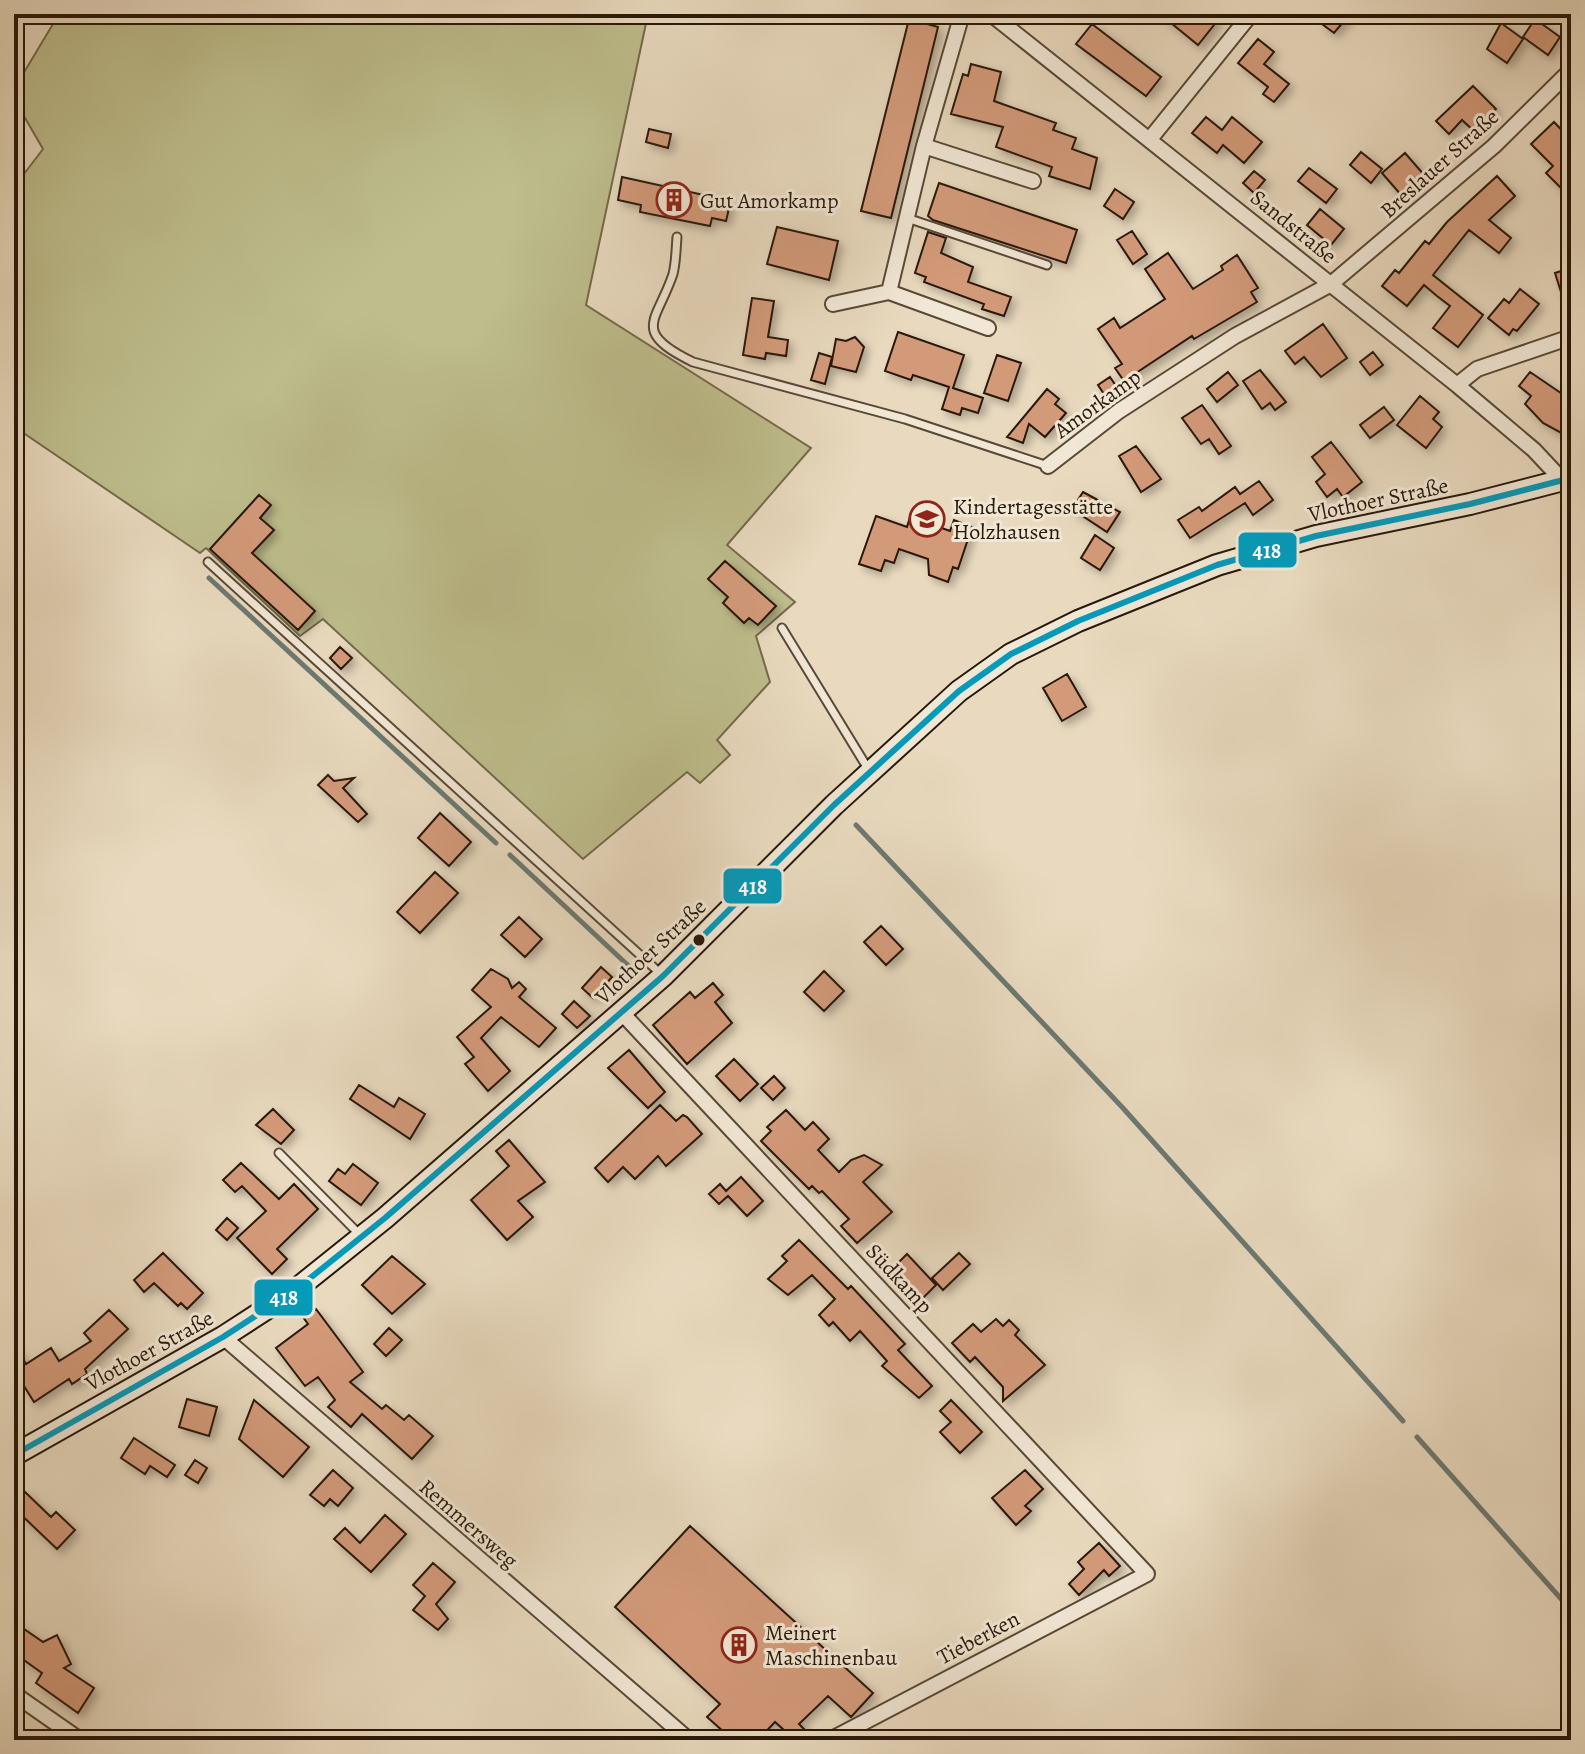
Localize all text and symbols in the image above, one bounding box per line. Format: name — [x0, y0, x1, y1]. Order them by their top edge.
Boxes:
street label: Breslauer Straße — [1374, 102, 1506, 225]
building icon: Gut Amorkamp — [655, 181, 693, 219]
street label: Sandstraße — [1244, 183, 1343, 271]
place label: Gut Amorkamp — [700, 186, 839, 216]
street label: Amorkamp — [1047, 362, 1147, 446]
street label: Vlothoer Straße — [1304, 471, 1451, 530]
place label: Kindertagesstätte Holzhausen — [953, 492, 1113, 547]
school or university icon: Kindertagesstätte Holzhausen — [908, 500, 946, 538]
line badge: 418 — [1237, 531, 1298, 569]
text: 418 — [1253, 536, 1281, 566]
line badge: 418 — [722, 867, 783, 905]
text: 418 — [739, 872, 767, 902]
street label: Vlothoer Straße — [588, 892, 713, 1012]
unlabelled marker — [691, 932, 707, 948]
street label: Südkamp — [859, 1237, 940, 1320]
line badge: 418 — [253, 1278, 314, 1317]
text: 418 — [270, 1283, 298, 1313]
street label: Vlothoer Straße — [79, 1303, 219, 1399]
street label: Remmersweg — [412, 1472, 524, 1575]
street label: Tieberken — [932, 1604, 1025, 1672]
place label: Meinert Maschinenbau — [765, 1618, 897, 1673]
building icon: Meinert Maschinenbau — [720, 1626, 758, 1664]

